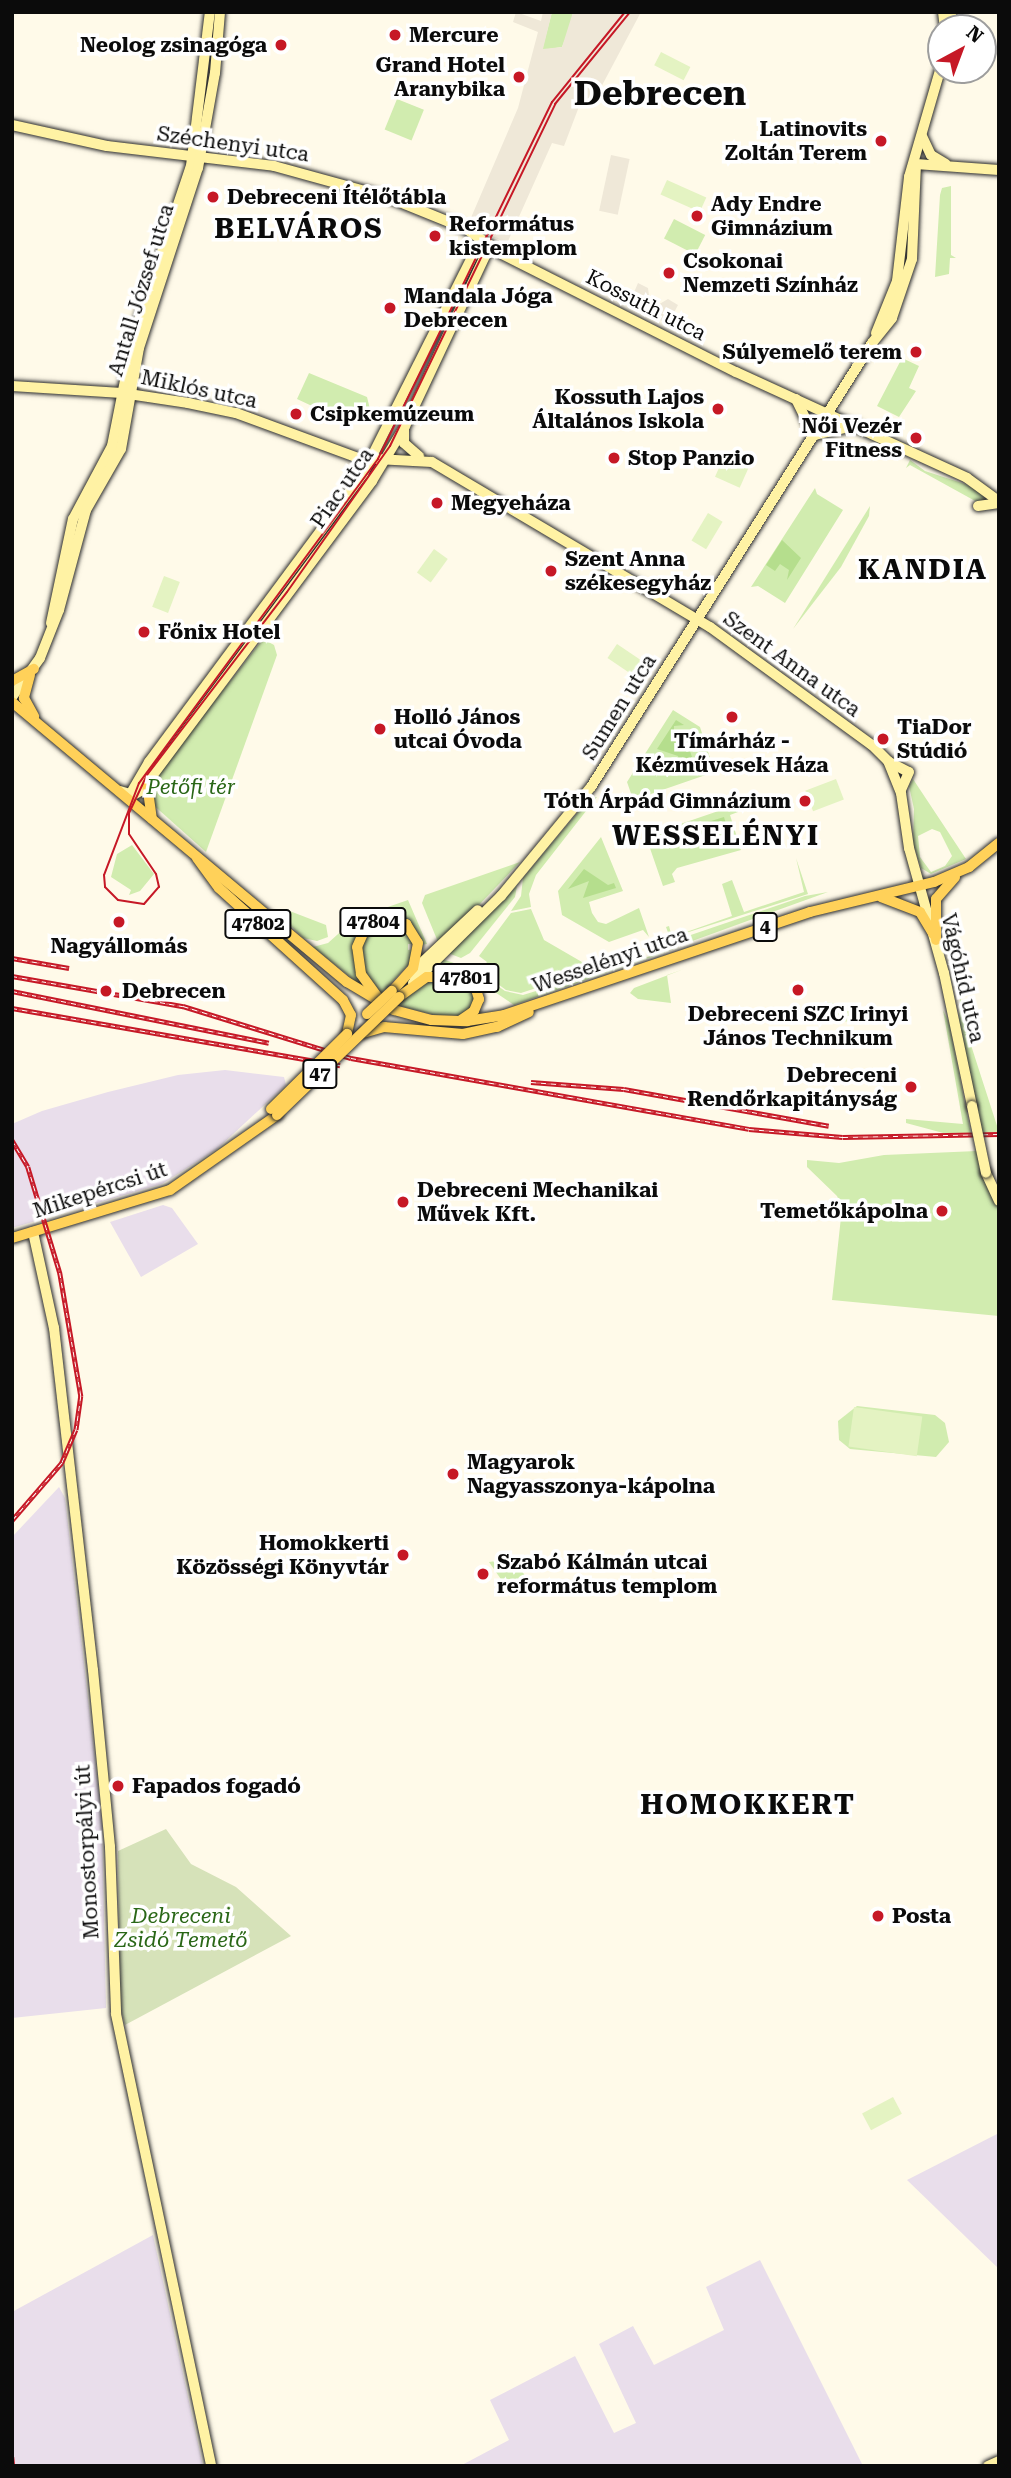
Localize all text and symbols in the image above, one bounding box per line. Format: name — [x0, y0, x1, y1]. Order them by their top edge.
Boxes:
north arrow — [927, 14, 997, 84]
text: N — [962, 21, 988, 48]
place label: Mercure — [409, 22, 499, 48]
marker: Mercure — [387, 27, 403, 43]
place label: Neolog zsinagóga — [80, 32, 267, 58]
marker: Neolog zsinagóga — [273, 37, 289, 53]
place label: Grand Hotel Aranybika — [375, 52, 505, 102]
marker: Grand Hotel Aranybika — [511, 69, 527, 85]
district label: Debrecen — [574, 73, 746, 115]
place label: Latinovits Zoltán Terem — [725, 116, 867, 166]
street label: Széchenyi utca — [155, 121, 311, 167]
marker: Latinovits Zoltán Terem — [873, 133, 889, 149]
place label: Debreceni Ítélőtábla — [227, 184, 446, 210]
marker: Debreceni Ítélőtábla — [205, 189, 221, 205]
place label: Ady Endre Gimnázium — [711, 191, 833, 241]
street label: Antall József utca — [103, 201, 179, 379]
marker: Ady Endre Gimnázium — [689, 208, 705, 224]
place label: Református kistemplom — [449, 211, 577, 261]
district label: BELVÁROS — [215, 212, 383, 246]
marker: Református kistemplom — [427, 228, 443, 244]
place label: Csokonai Nemzeti Színház — [683, 248, 858, 298]
street label: Kossuth utca — [582, 264, 710, 346]
marker: Csokonai Nemzeti Színház — [661, 265, 677, 281]
place label: Mandala Jóga Debrecen — [404, 283, 553, 333]
marker: Mandala Jóga Debrecen — [382, 300, 398, 316]
place label: Súlyemelő terem — [723, 339, 902, 365]
marker: Súlyemelő terem — [908, 344, 924, 360]
street label: Miklós utca — [139, 364, 259, 414]
place label: Kossuth Lajos Általános Iskola — [532, 384, 704, 434]
place label: Csipkemúzeum — [310, 401, 474, 427]
marker: Kossuth Lajos Általános Iskola — [710, 401, 726, 417]
marker: Csipkemúzeum — [288, 406, 304, 422]
place label: Női Vezér Fitness — [801, 413, 902, 463]
marker: Női Vezér Fitness — [908, 430, 924, 446]
street label: Piac utca — [305, 443, 379, 533]
place label: Stop Panzio — [628, 445, 754, 471]
marker: Stop Panzio — [606, 450, 622, 466]
place label: Megyeháza — [451, 490, 571, 516]
marker: Megyeháza — [429, 495, 445, 511]
place label: Szent Anna székesegyház — [565, 546, 711, 596]
district label: KANDIA — [859, 553, 987, 587]
marker: Szent Anna székesegyház — [543, 563, 559, 579]
street label: Szent Anna utca — [718, 606, 866, 722]
place label: Főnix Hotel — [158, 619, 280, 645]
marker: Főnix Hotel — [136, 624, 152, 640]
street label: Sumen utca — [577, 650, 661, 764]
place label: Holló János utcai Óvoda — [394, 704, 522, 754]
marker: Tímárház - Kézművesek Háza — [724, 709, 740, 725]
place label: TiaDor Stúdió — [897, 714, 972, 764]
marker: Holló János utcai Óvoda — [372, 721, 388, 737]
place label: Tímárház - Kézművesek Háza — [635, 728, 829, 778]
marker: TiaDor Stúdió — [875, 731, 891, 747]
park label: Petőfi tér — [146, 774, 236, 800]
place label: Tóth Árpád Gimnázium — [544, 788, 791, 814]
marker: Tóth Árpád Gimnázium — [797, 793, 813, 809]
district label: WESSELÉNYI — [613, 819, 819, 853]
road number: 47804 — [338, 906, 408, 938]
road number: 47802 — [223, 908, 293, 940]
road number: 4 — [751, 911, 779, 942]
street label: Vágóhíd utca — [936, 911, 990, 1045]
marker: Nagyállomás — [111, 914, 127, 930]
street label: Wesselényi utca — [529, 922, 691, 998]
place label: Nagyállomás — [50, 933, 188, 959]
road number: 47801 — [431, 962, 501, 994]
place label: Debrecen — [122, 978, 226, 1004]
marker: Debrecen — [96, 981, 116, 1001]
marker: Debreceni SZC Irinyi János Technikum — [790, 982, 806, 998]
place label: Debreceni SZC Irinyi János Technikum — [688, 1001, 908, 1051]
road number: 47 — [301, 1058, 339, 1090]
place label: Debreceni Rendőrkapitányság — [687, 1062, 897, 1112]
marker: Debreceni Rendőrkapitányság — [903, 1079, 919, 1095]
street label: Mikepércsi út — [30, 1156, 170, 1224]
place label: Debreceni Mechanikai Művek Kft. — [417, 1177, 658, 1227]
marker: Debreceni Mechanikai Művek Kft. — [395, 1194, 411, 1210]
place label: Temetőkápolna — [760, 1198, 928, 1224]
marker: Temetőkápolna — [934, 1203, 950, 1219]
place label: Magyarok Nagyasszonya-kápolna — [467, 1449, 715, 1499]
marker: Magyarok Nagyasszonya-kápolna — [445, 1466, 461, 1482]
place label: Homokkerti Közösségi Könyvtár — [176, 1530, 389, 1580]
marker: Homokkerti Közösségi Könyvtár — [395, 1547, 411, 1563]
place label: Szabó Kálmán utcai református templom — [497, 1549, 717, 1599]
marker: Szabó Kálmán utcai református templom — [475, 1566, 491, 1582]
street label: Monostorpályi út — [70, 1764, 104, 1940]
place label: Fapados fogadó — [132, 1773, 301, 1799]
marker: Fapados fogadó — [110, 1778, 126, 1794]
district label: HOMOKKERT — [641, 1788, 855, 1822]
park label: Debreceni Zsidó Temető — [114, 1903, 248, 1953]
place label: Posta — [892, 1903, 951, 1929]
marker: Posta — [870, 1908, 886, 1924]

